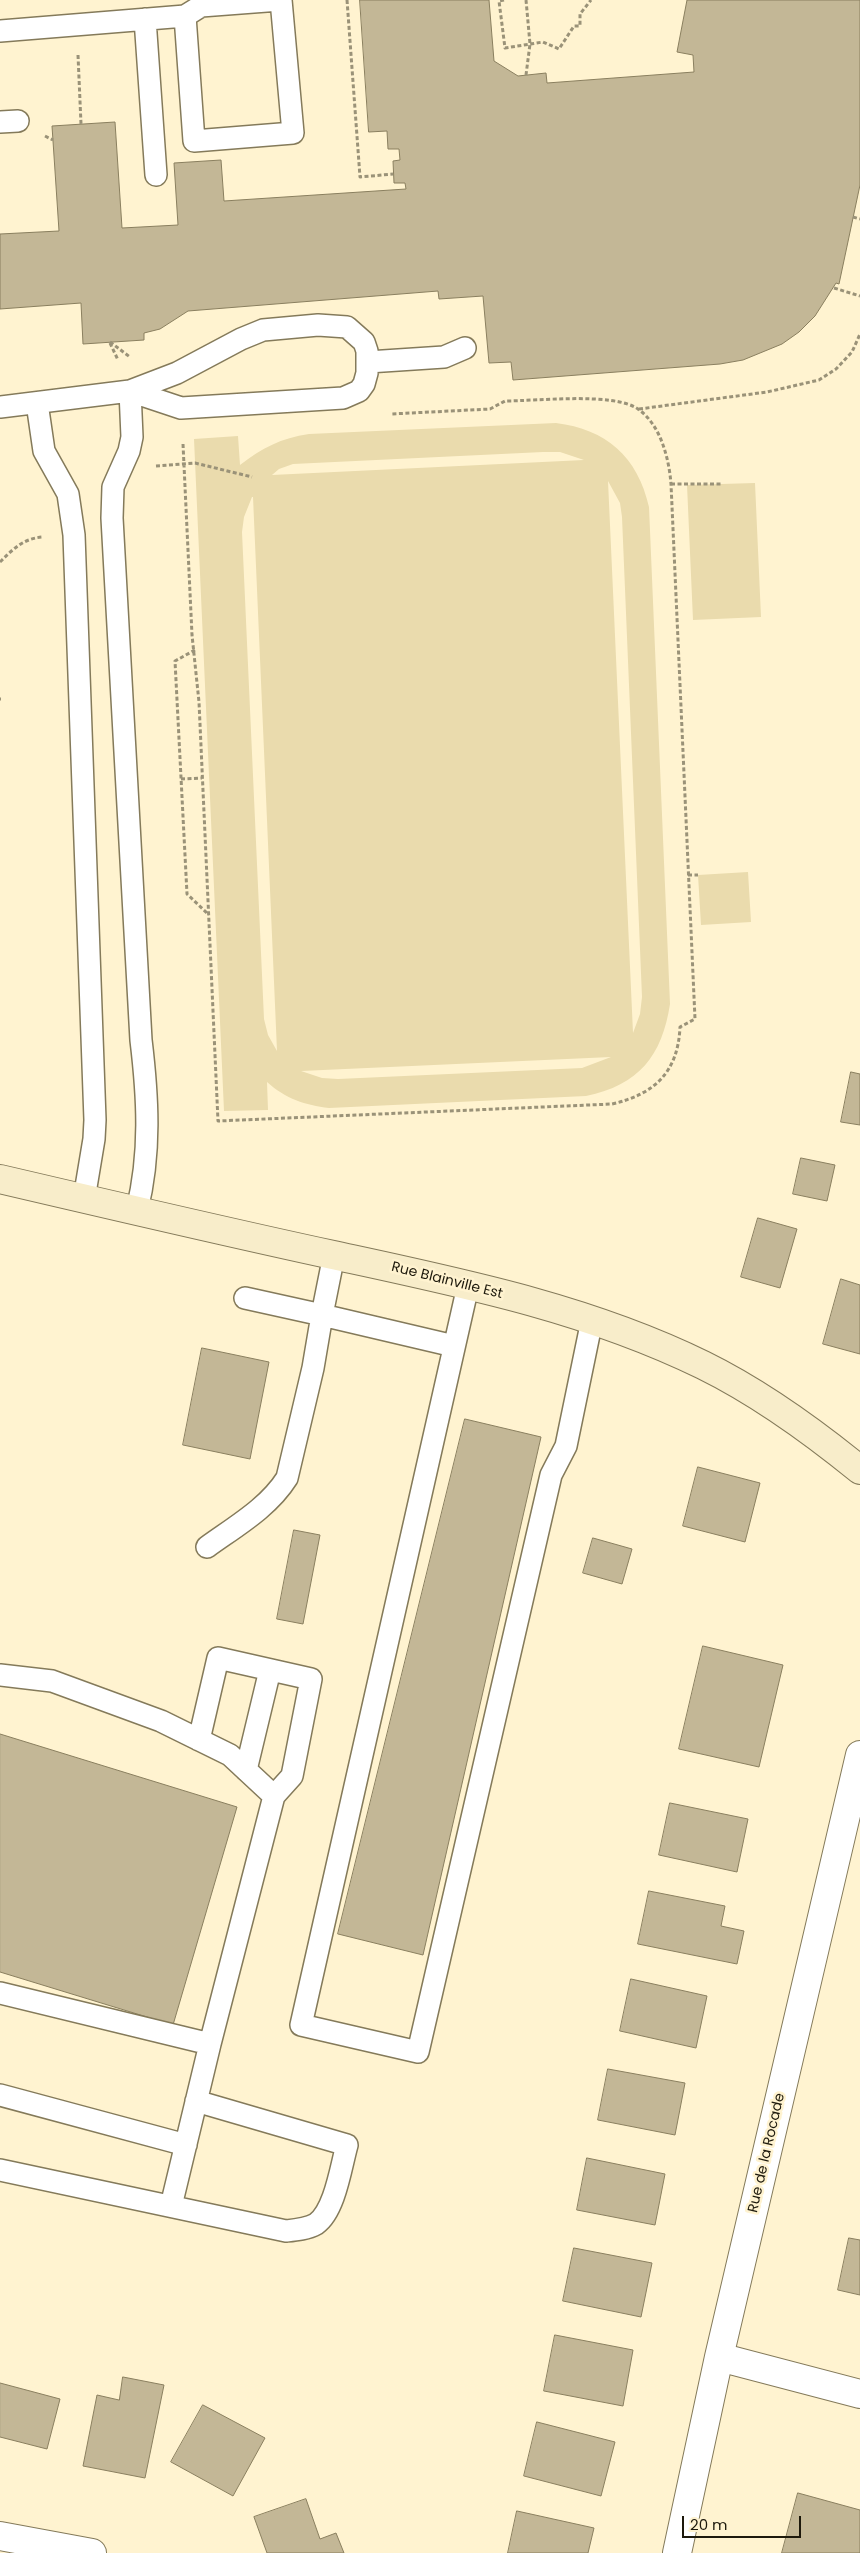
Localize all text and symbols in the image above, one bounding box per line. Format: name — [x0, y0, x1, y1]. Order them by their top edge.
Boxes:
street label: Rue Blainville Est — [390, 1259, 504, 1303]
street label: Rue de la Rocade — [745, 2092, 789, 2214]
scale bar — [685, 2506, 804, 2538]
text: 20 m — [690, 2514, 728, 2535]

